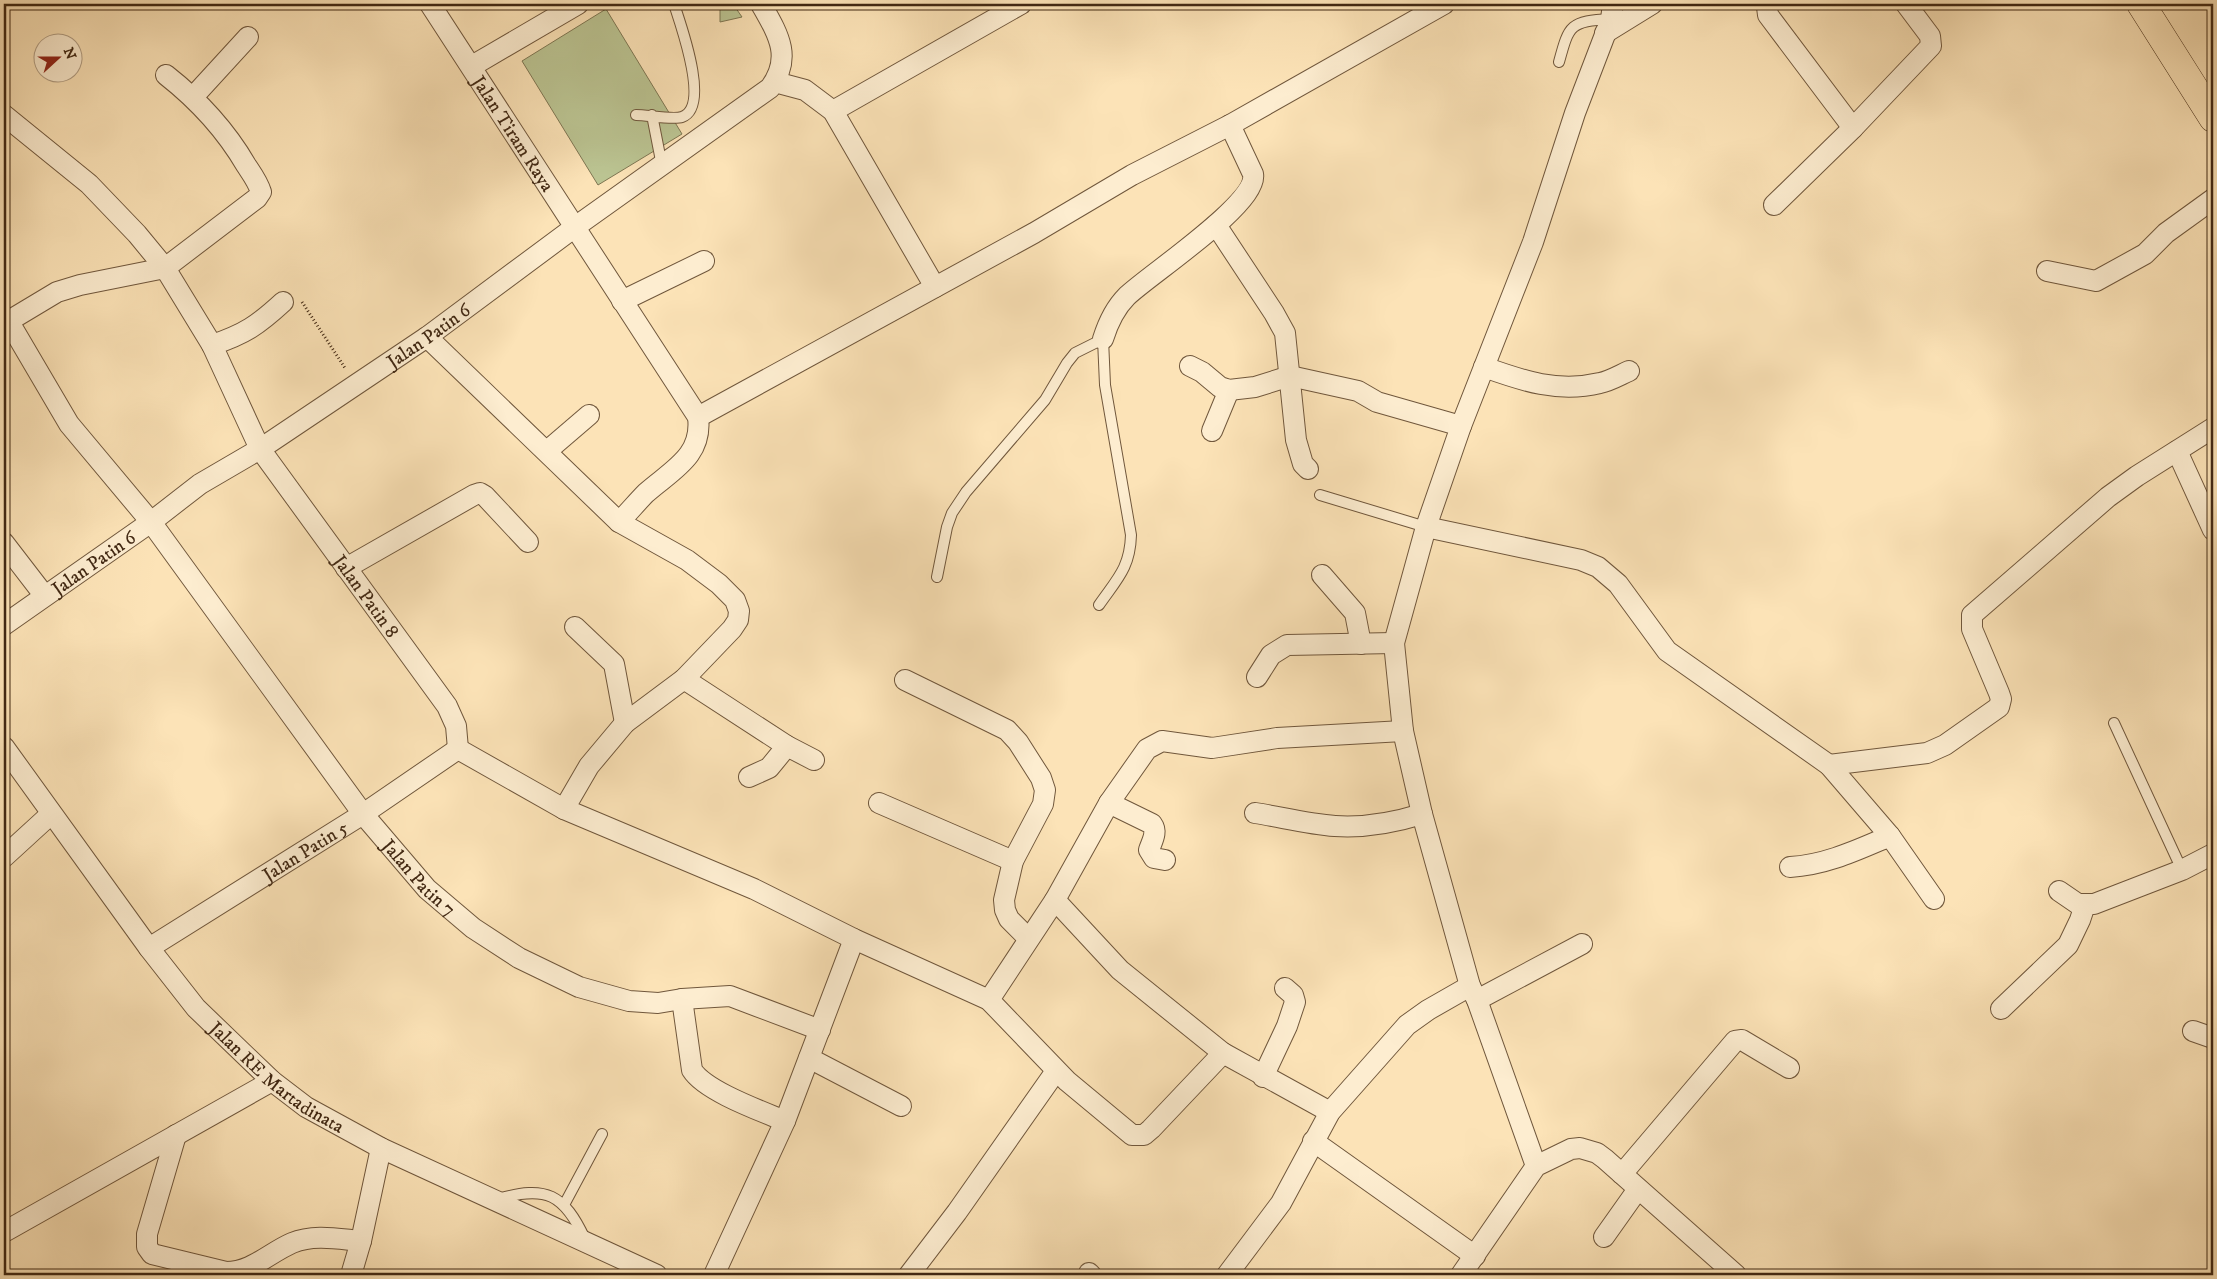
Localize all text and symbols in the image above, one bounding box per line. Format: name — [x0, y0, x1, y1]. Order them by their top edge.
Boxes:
north arrow — [32, 32, 82, 82]
text: N — [59, 45, 80, 63]
street label: Jalan Tiram Raya — [465, 70, 559, 196]
street label: Jalan Patin 6 — [381, 298, 476, 375]
street label: Jalan Patin 6 — [46, 526, 141, 602]
street label: Jalan Patin 8 — [327, 549, 403, 642]
street label: Jalan Patin 5 — [257, 816, 353, 888]
street label: Jalan Patin 7 — [375, 833, 460, 921]
street label: Jalan RE Martadinata — [203, 1016, 348, 1139]

